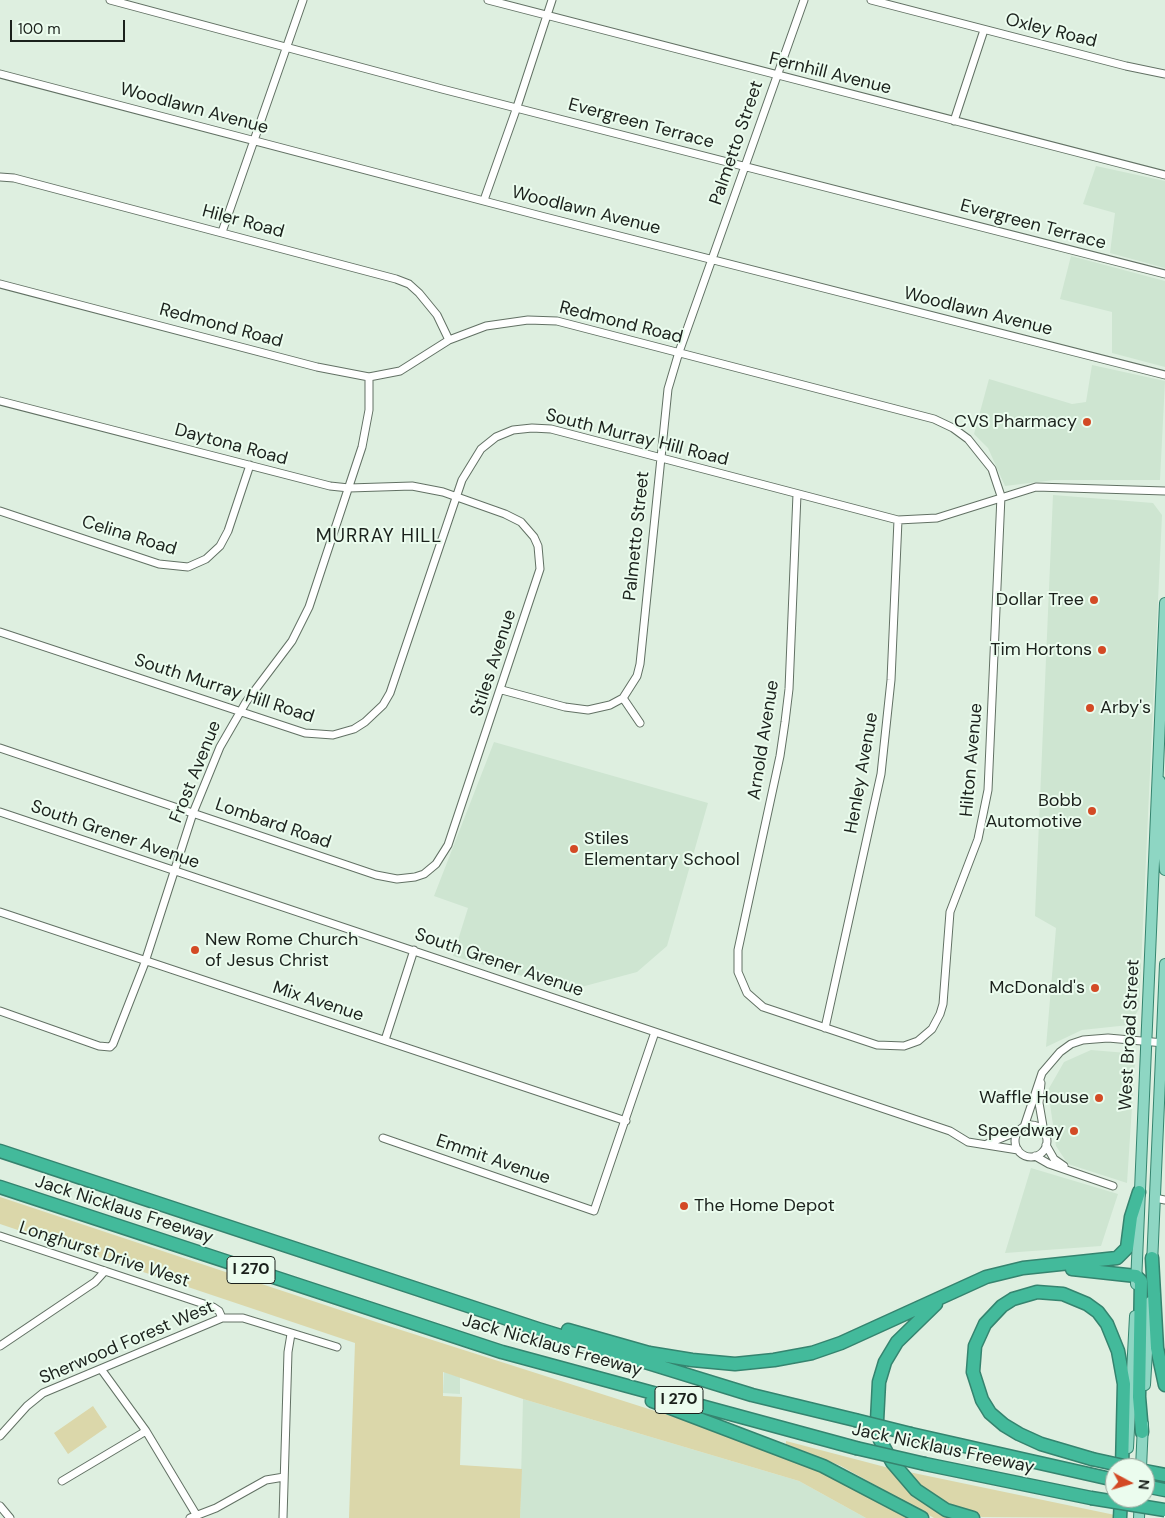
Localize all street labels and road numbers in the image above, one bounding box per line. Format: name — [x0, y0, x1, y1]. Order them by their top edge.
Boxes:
street label: Oxley Road — [1003, 9, 1099, 53]
street label: Fernhill Avenue — [767, 48, 893, 100]
street label: Palmetto Street — [706, 78, 768, 208]
street label: Woodlawn Avenue — [117, 79, 271, 139]
street label: Evergreen Terrace — [566, 94, 716, 154]
street label: Woodlawn Avenue — [509, 182, 663, 240]
street label: Evergreen Terrace — [958, 195, 1108, 255]
street label: Hiler Road — [200, 201, 286, 243]
street label: Woodlawn Avenue — [901, 283, 1055, 341]
street label: Redmond Road — [557, 297, 685, 349]
street label: Redmond Road — [157, 299, 285, 353]
street label: South Murray Hill Road — [543, 405, 731, 471]
street label: Daytona Road — [172, 420, 290, 470]
street label: Palmetto Street — [619, 470, 655, 602]
street label: Celina Road — [79, 511, 179, 561]
street label: Stiles Avenue — [467, 607, 521, 719]
street label: South Murray Hill Road — [131, 650, 317, 728]
street label: Arnold Avenue — [744, 679, 784, 801]
street label: Hilton Avenue — [956, 702, 988, 818]
street label: Henley Avenue — [841, 711, 883, 835]
street label: Frost Avenue — [166, 718, 226, 826]
street label: Lombard Road — [212, 794, 334, 854]
street label: South Grener Avenue — [28, 796, 202, 874]
street label: South Grener Avenue — [412, 924, 586, 1002]
street label: West Broad Street — [1115, 959, 1145, 1111]
street label: Mix Avenue — [270, 977, 366, 1027]
street label: Emmit Avenue — [433, 1130, 553, 1190]
street label: Jack Nicklaus Freeway — [32, 1171, 216, 1249]
street label: Longhurst Drive West — [16, 1217, 192, 1293]
road number: I 270 — [227, 1256, 275, 1284]
street label: Sherwood Forest West — [36, 1296, 218, 1390]
street label: Jack Nicklaus Freeway — [460, 1310, 644, 1382]
road number: I 270 — [655, 1386, 703, 1414]
street label: Jack Nicklaus Freeway — [850, 1419, 1036, 1479]

